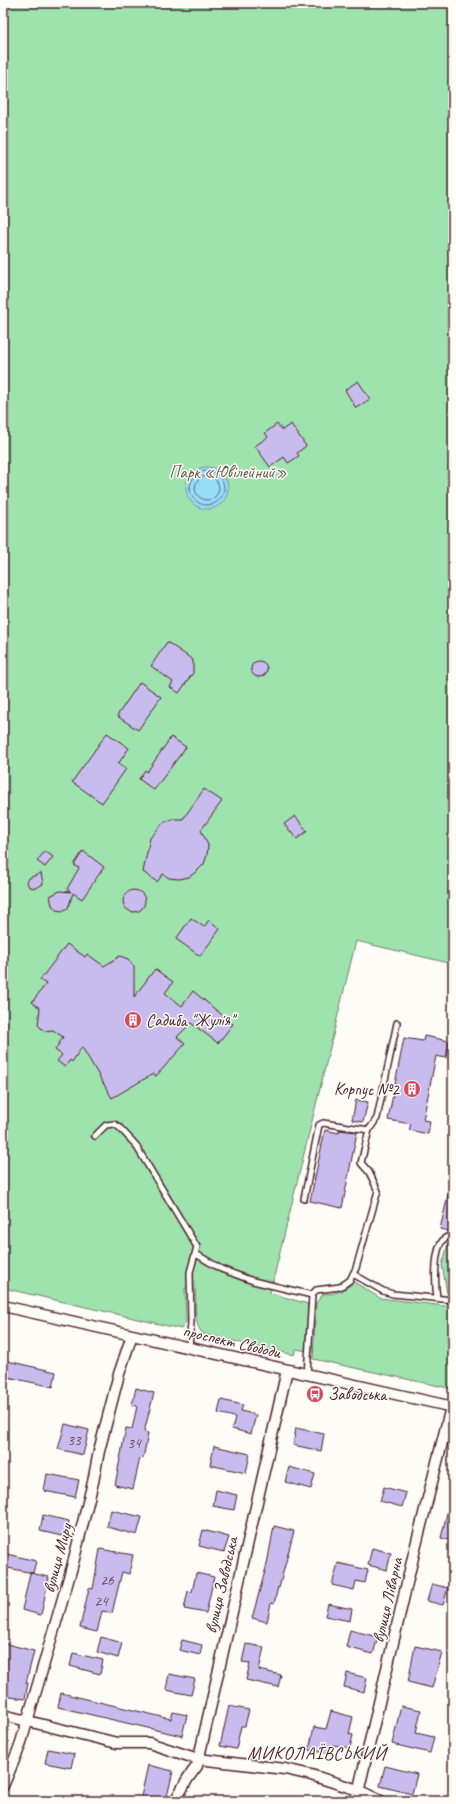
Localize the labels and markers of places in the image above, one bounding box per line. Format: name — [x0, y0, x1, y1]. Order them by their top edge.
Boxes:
building icon: Садиба "Жулія" — [123, 1010, 143, 1030]
place label: Садиба "Жулія" — [146, 1010, 238, 1031]
place label: Корпус №2 — [334, 1079, 400, 1100]
building icon: Корпус №2 — [402, 1079, 422, 1099]
bus stop icon: Заводська — [305, 1384, 325, 1404]
place label: Заводська — [328, 1384, 388, 1405]

